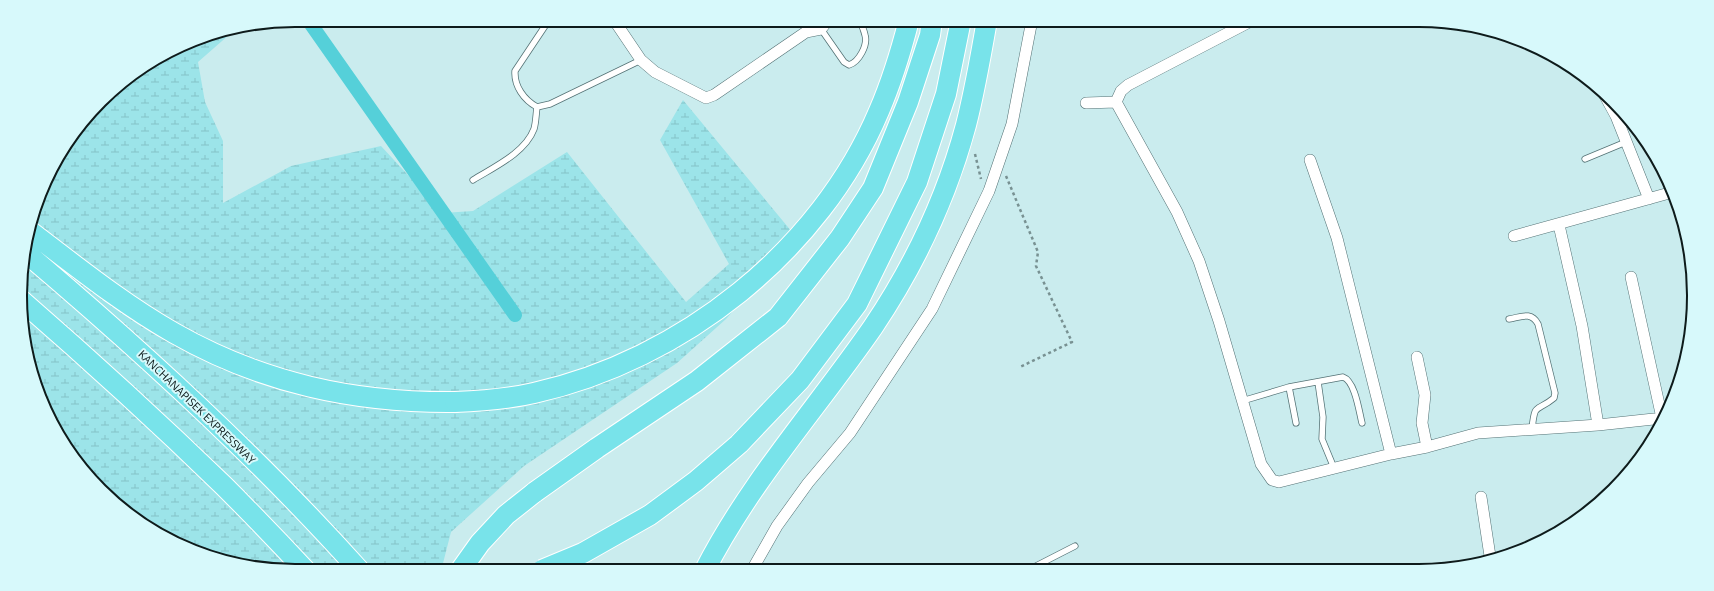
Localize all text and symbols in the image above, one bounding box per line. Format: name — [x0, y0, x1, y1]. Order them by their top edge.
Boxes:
street label: KANCHANAPISEK EXPRESSWAY — [135, 346, 260, 467]

